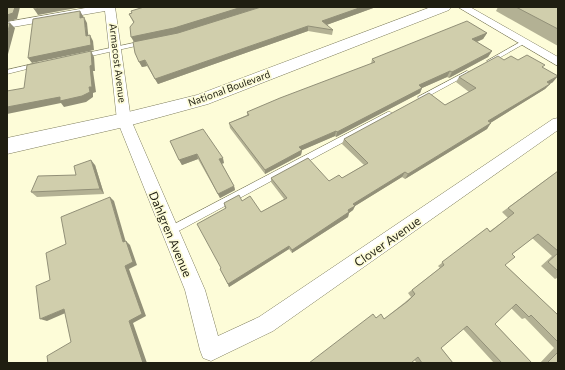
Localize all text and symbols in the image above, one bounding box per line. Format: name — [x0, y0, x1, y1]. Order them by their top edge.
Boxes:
street label: Armacost Avenue — [107, 23, 129, 103]
street label: National Boulevard — [186, 68, 272, 108]
street label: Dahlgren Avenue — [147, 189, 195, 279]
street label: Clover Avenue — [351, 213, 423, 269]

